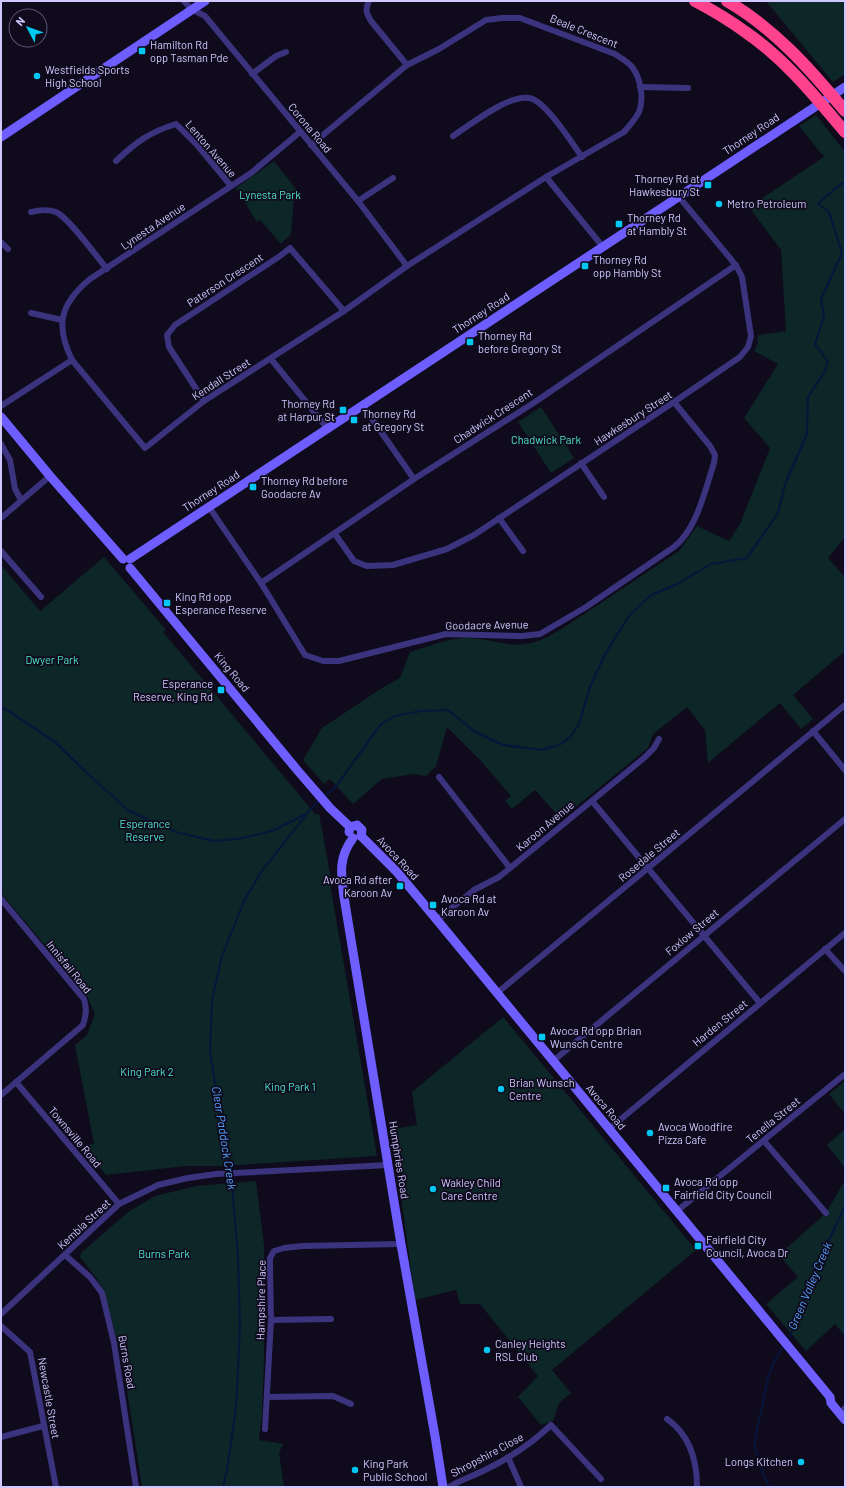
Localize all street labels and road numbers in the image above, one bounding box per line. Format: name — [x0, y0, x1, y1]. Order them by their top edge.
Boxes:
street label: Beale Crescent — [548, 11, 620, 50]
street label: Corona Road — [286, 100, 335, 155]
street label: Thorney Road — [720, 110, 781, 157]
street label: Lenton Avenue — [183, 118, 240, 180]
street label: Lynesta Avenue — [118, 199, 187, 252]
street label: Paterson Crescent — [184, 250, 265, 309]
street label: Thorney Road — [450, 289, 512, 336]
street label: Kendall Street — [189, 355, 252, 402]
street label: Chadwick Crescent — [451, 385, 535, 446]
street label: Hawkesbury Street — [591, 387, 674, 448]
street label: Thorney Road — [180, 467, 242, 514]
street label: Goodacre Avenue — [445, 617, 529, 632]
street label: King Road — [212, 649, 253, 694]
street label: Karoon Avenue — [513, 798, 576, 854]
street label: Rosedale Street — [615, 825, 682, 884]
street label: Avoca Road — [375, 833, 422, 882]
street label: Foxlow Street — [662, 906, 721, 958]
street label: Innisfail Road — [44, 938, 95, 996]
street label: Harden Street — [690, 997, 750, 1049]
street label: Avoca Road — [584, 1081, 629, 1132]
street label: Tenella Street — [743, 1094, 802, 1145]
street label: Townsville Road — [46, 1104, 105, 1170]
street label: Humphries Road — [387, 1120, 412, 1200]
street label: Kembla Street — [54, 1196, 113, 1252]
street label: Hampshire Place — [253, 1260, 268, 1340]
street label: Burns Road — [116, 1334, 139, 1390]
street label: Newcastle Street — [36, 1356, 63, 1439]
street label: Shropshire Close — [448, 1430, 526, 1479]

